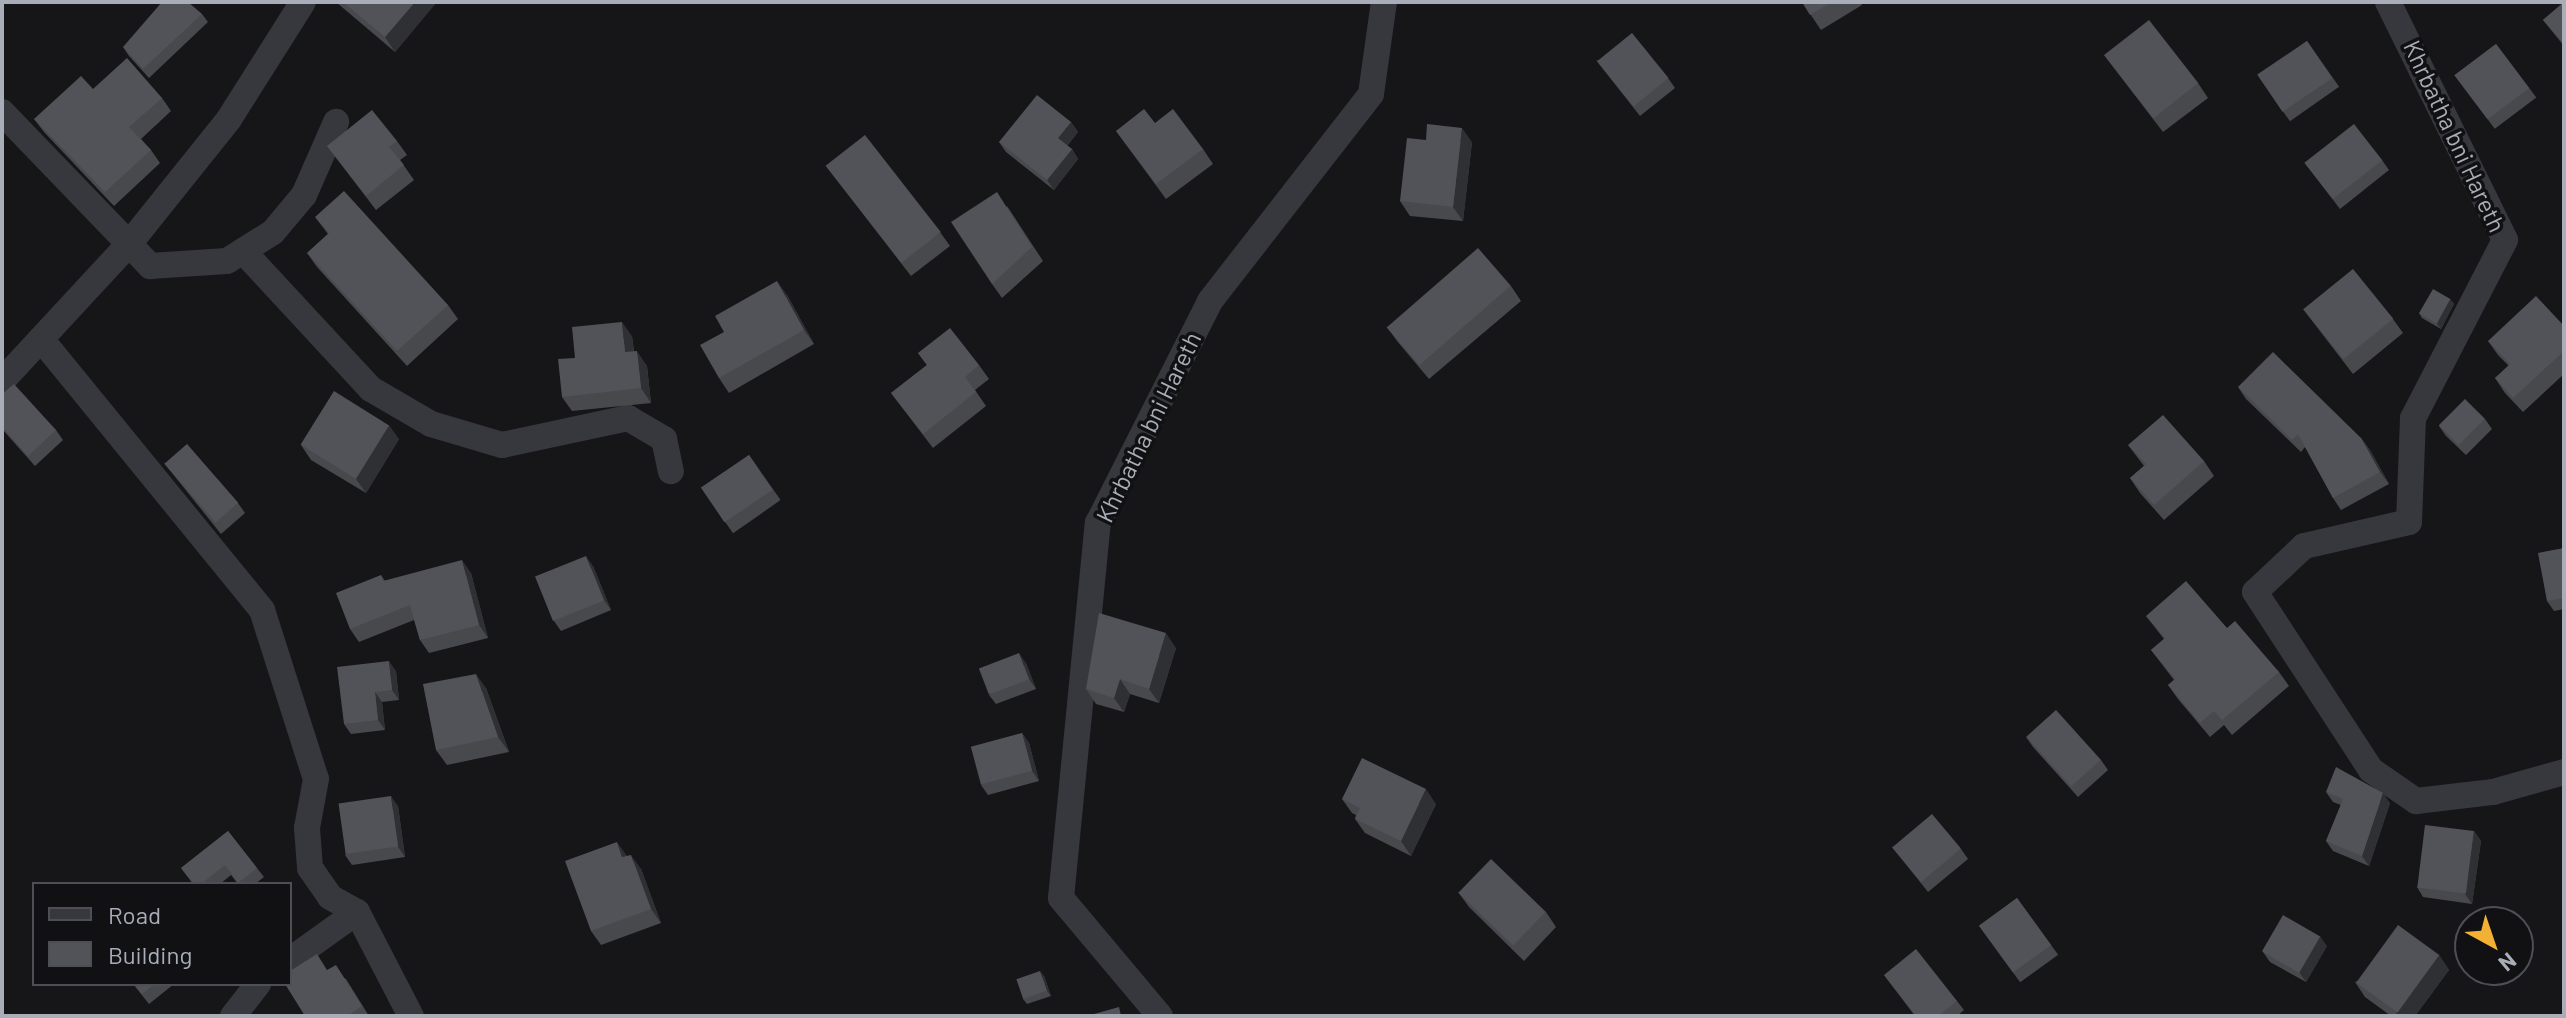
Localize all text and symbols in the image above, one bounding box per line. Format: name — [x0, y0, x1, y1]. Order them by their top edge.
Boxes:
street label: Khrbatha bni Hareth — [2398, 36, 2512, 236]
street label: Khrbatha bni Hareth — [1089, 327, 1207, 527]
legend — [32, 882, 292, 986]
text: Road — [108, 900, 161, 929]
north arrow — [2454, 906, 2534, 986]
text: Building — [108, 940, 192, 969]
text: N — [2494, 948, 2522, 978]

